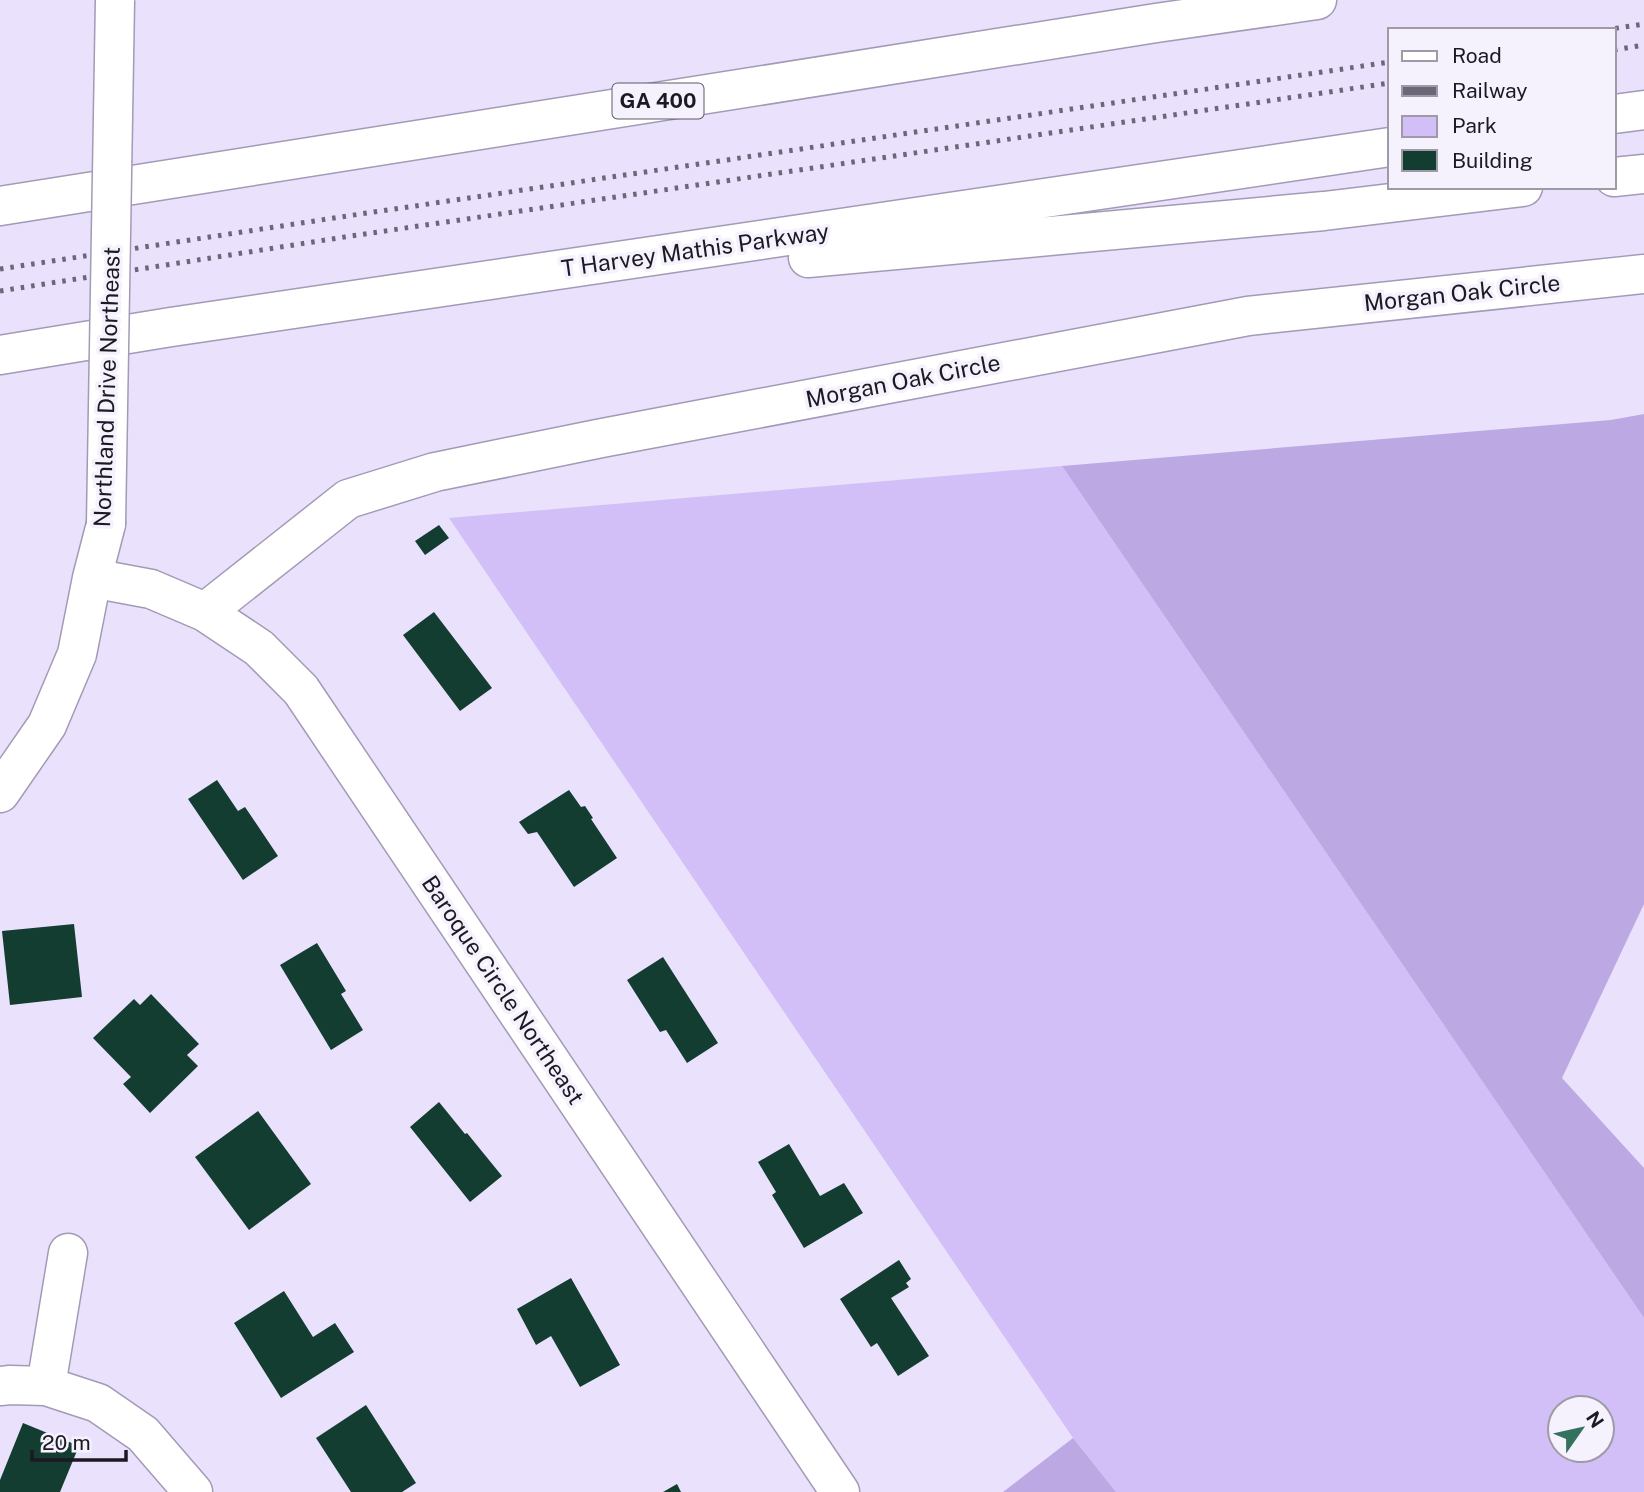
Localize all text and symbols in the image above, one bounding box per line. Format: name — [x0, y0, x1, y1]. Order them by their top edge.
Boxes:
legend — [1388, 28, 1616, 189]
text: Road — [1452, 43, 1502, 68]
text: Railway — [1452, 78, 1528, 103]
road number: GA 400 — [612, 84, 704, 119]
text: Park — [1452, 113, 1497, 138]
text: Building — [1452, 148, 1533, 173]
street label: T Harvey Mathis Parkway — [559, 217, 831, 282]
street label: Northland Drive Northeast — [88, 246, 125, 528]
street label: Morgan Oak Circle — [1362, 269, 1562, 316]
street label: Morgan Oak Circle — [803, 348, 1002, 413]
street label: Baroque Circle Northeast — [417, 870, 590, 1109]
north arrow — [1546, 1394, 1616, 1464]
text: N — [1582, 1407, 1608, 1432]
scale bar — [32, 1418, 126, 1462]
text: 20 m — [42, 1430, 91, 1455]

